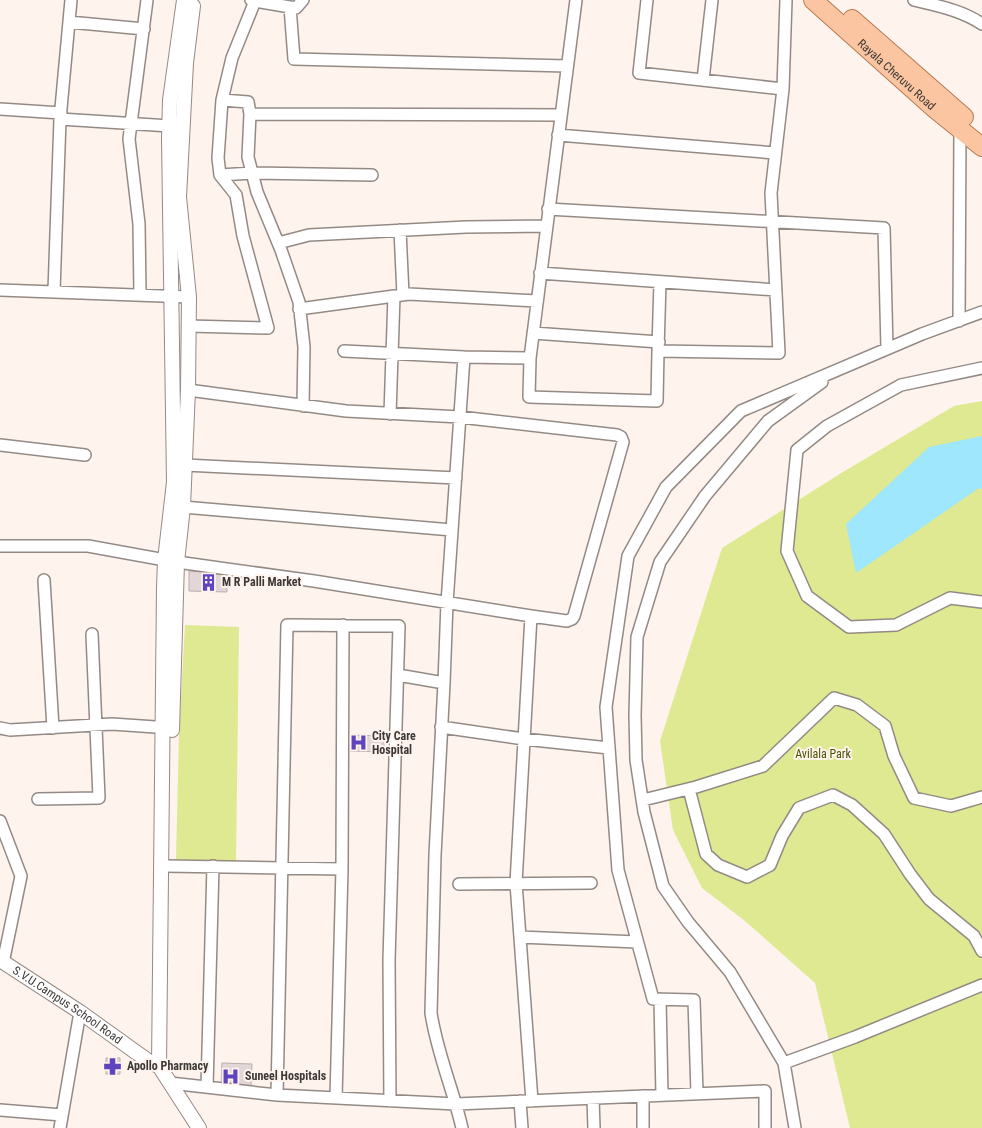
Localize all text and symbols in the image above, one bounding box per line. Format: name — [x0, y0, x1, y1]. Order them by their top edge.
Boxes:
street label: Rayala Cheruvu Road — [855, 36, 938, 113]
building icon: M R Palli Market — [198, 572, 218, 592]
place label: M R Palli Market — [222, 575, 302, 589]
place label: City Care Hospital — [372, 729, 416, 757]
hospital icon: City Care Hospital — [348, 733, 368, 753]
park label: Avilala Park — [795, 747, 851, 761]
street label: S.V.U.Campus School Road — [10, 963, 125, 1047]
pharmacy icon: Apollo Pharmacy — [103, 1056, 123, 1076]
place label: Apollo Pharmacy — [127, 1059, 209, 1073]
hospital icon: Suneel Hospitals — [221, 1066, 241, 1086]
place label: Suneel Hospitals — [245, 1069, 327, 1083]

